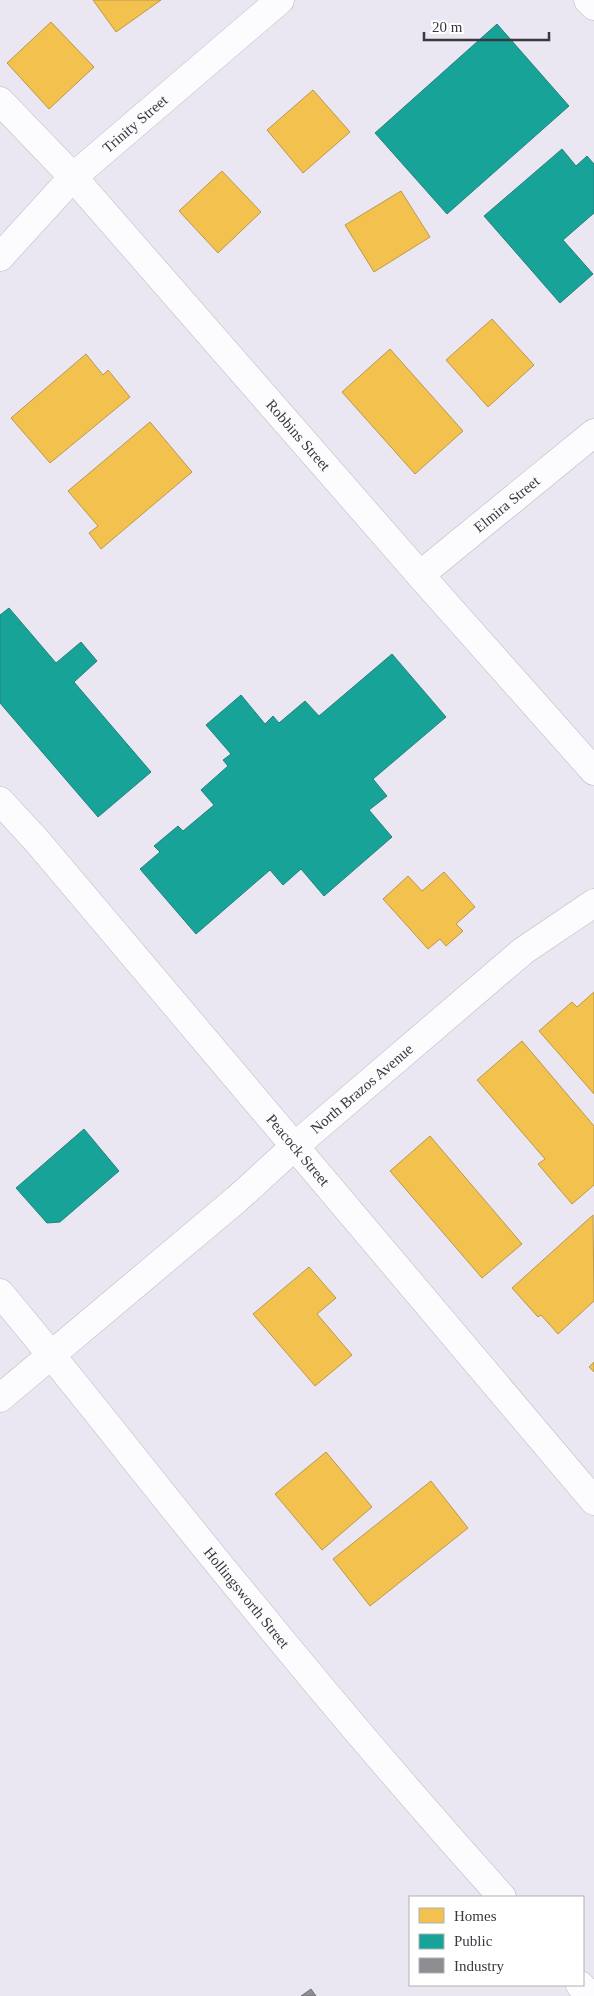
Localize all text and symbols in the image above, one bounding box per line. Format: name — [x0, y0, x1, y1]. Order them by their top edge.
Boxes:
scale bar — [424, 10, 549, 42]
text: 20 m — [432, 19, 463, 35]
street label: Trinity Street — [100, 91, 171, 156]
street label: Robbins Street — [263, 397, 334, 475]
street label: Elmira Street — [471, 472, 543, 536]
street label: North Brazos Avenue — [308, 1041, 416, 1137]
street label: Peacock Street — [263, 1111, 333, 1190]
street label: Hollingsworth Street — [201, 1544, 293, 1652]
legend — [409, 1896, 584, 1986]
text: Homes — [454, 1908, 497, 1924]
text: Public — [454, 1933, 493, 1949]
text: Industry — [454, 1958, 504, 1974]

